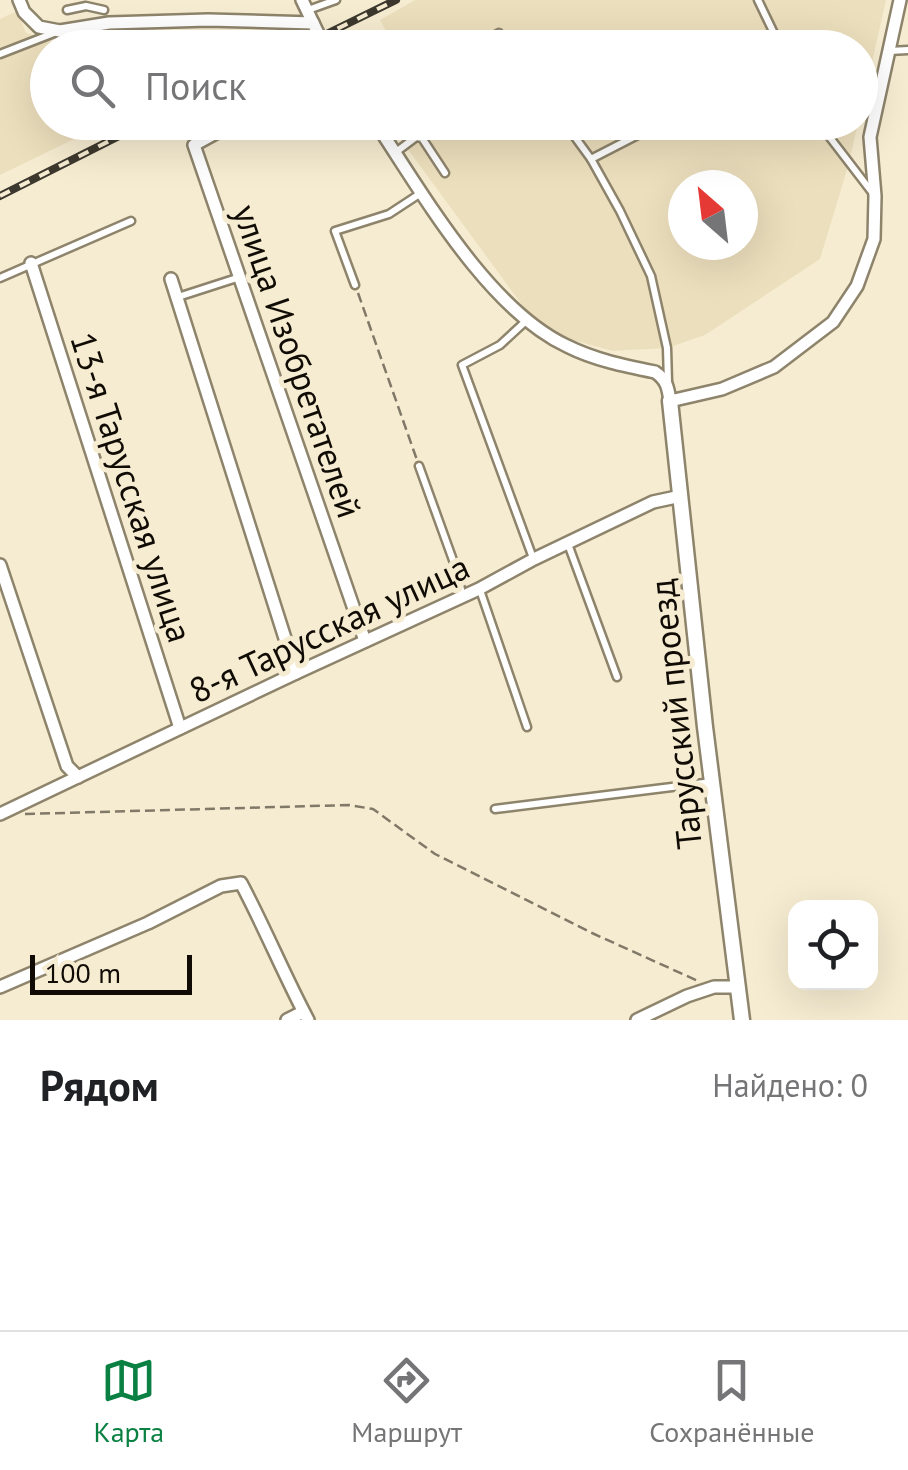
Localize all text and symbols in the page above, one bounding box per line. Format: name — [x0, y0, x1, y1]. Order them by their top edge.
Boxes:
search box — [30, 30, 878, 140]
icon: search — [65, 58, 120, 113]
text: Поиск — [145, 61, 246, 110]
north arrow — [668, 170, 758, 260]
street label: улица Изобретателей — [223, 198, 373, 524]
street label: 13-я Тарусская улица — [60, 326, 204, 648]
street label: 8-я Тарусская улица — [182, 543, 476, 713]
street label: Тарусский проезд — [638, 577, 712, 851]
map controls — [788, 900, 878, 990]
button: locate — [788, 900, 878, 990]
scale bar — [30, 950, 192, 994]
text: 100 m — [45, 954, 121, 991]
text: Рядом — [40, 1058, 159, 1113]
text: Найдено: 0 — [712, 1064, 868, 1106]
tab: Карта — [94, 1353, 164, 1450]
tab: Маршрут — [351, 1353, 462, 1450]
tab: Сохранённые — [649, 1353, 814, 1450]

